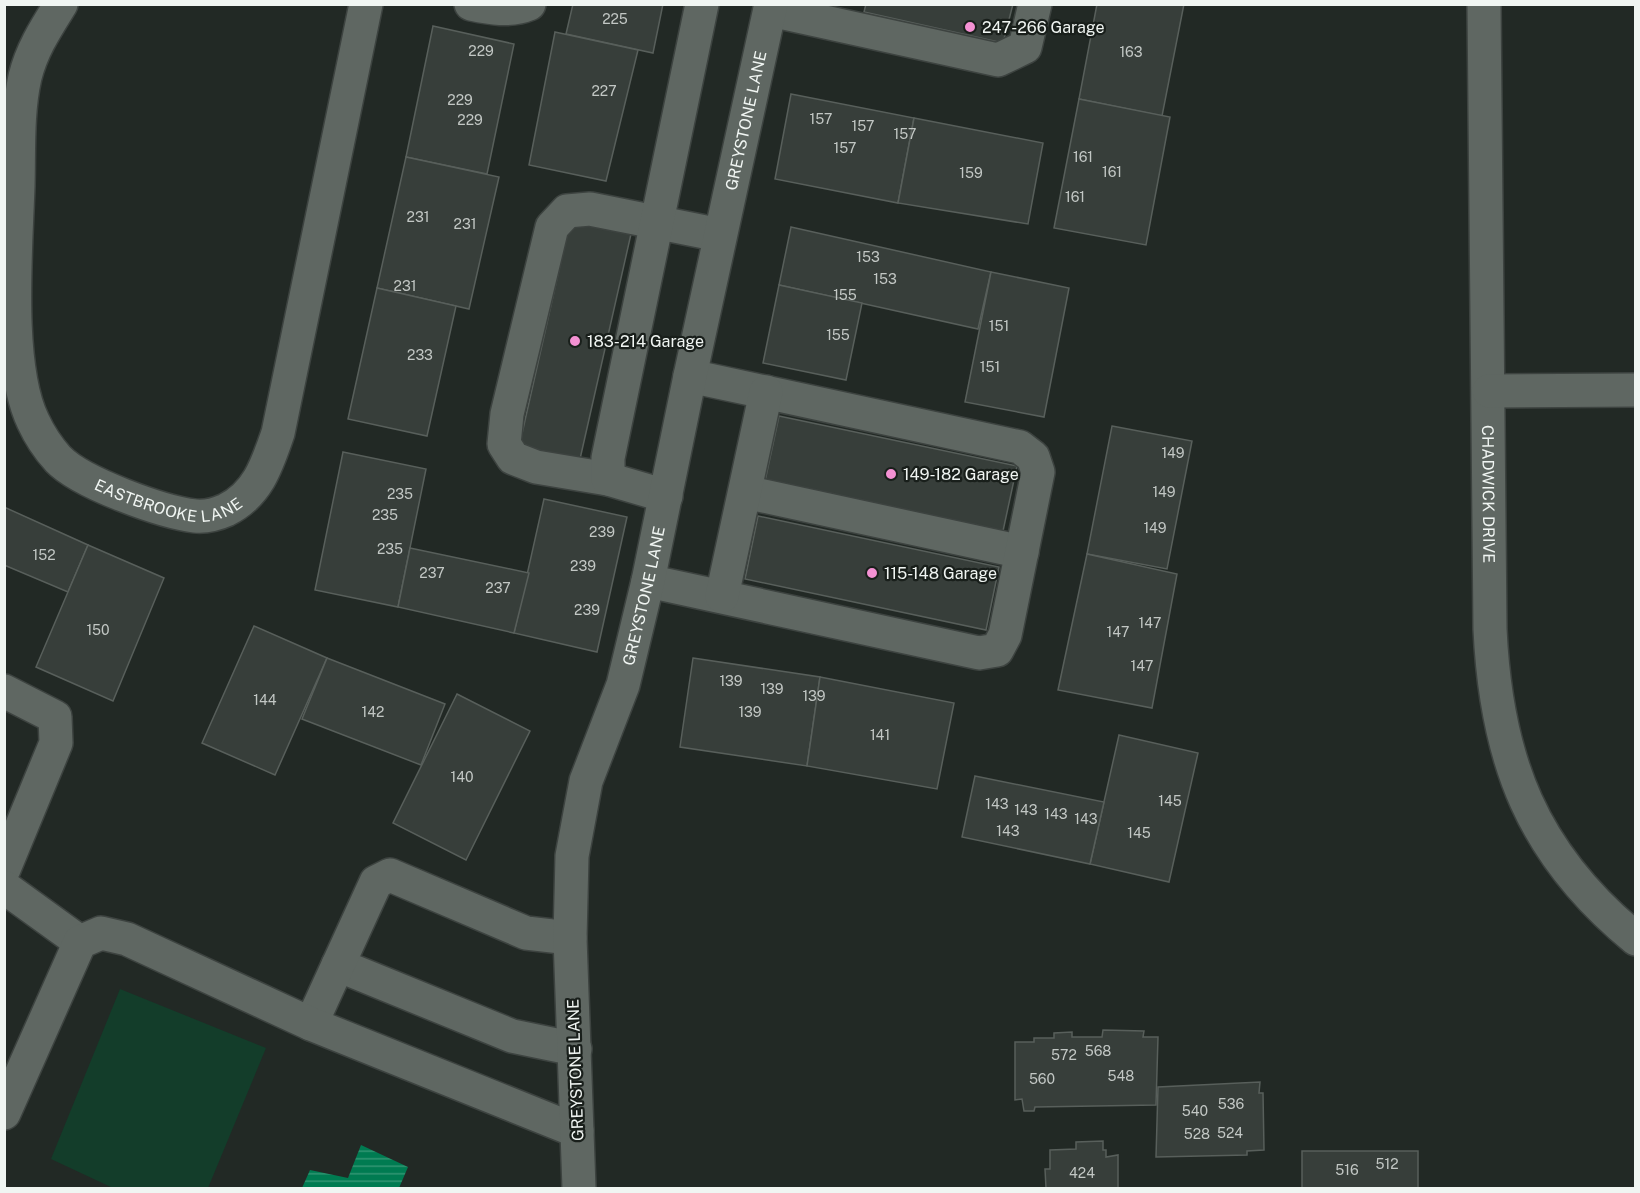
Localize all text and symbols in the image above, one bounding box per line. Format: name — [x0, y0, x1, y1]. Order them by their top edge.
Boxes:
house number: 225 — [602, 11, 628, 27]
place label: 247-266 Garage — [982, 18, 1105, 37]
marker: 247-266 Garage — [963, 20, 977, 34]
house number: 229 — [468, 43, 494, 59]
house number: 163 — [1119, 44, 1143, 60]
street label: GREYSTONE LANE — [722, 49, 771, 192]
house number: 227 — [591, 83, 617, 99]
house number: 229 — [447, 92, 473, 108]
house number: 157 — [809, 111, 833, 127]
house number: 229 — [457, 112, 483, 128]
house number: 157 — [851, 118, 875, 134]
house number: 157 — [893, 126, 917, 142]
house number: 157 — [833, 140, 857, 156]
house number: 161 — [1073, 149, 1093, 165]
house number: 161 — [1102, 164, 1122, 180]
house number: 159 — [959, 165, 983, 181]
house number: 161 — [1065, 189, 1085, 205]
house number: 231 — [407, 209, 429, 225]
house number: 231 — [454, 216, 476, 232]
house number: 153 — [856, 249, 880, 265]
house number: 153 — [873, 271, 897, 287]
house number: 231 — [394, 278, 416, 294]
house number: 155 — [833, 287, 857, 303]
house number: 151 — [989, 318, 1009, 334]
house number: 155 — [826, 327, 850, 343]
place label: 183-214 Garage — [587, 332, 704, 351]
marker: 183-214 Garage — [568, 334, 582, 348]
house number: 233 — [407, 347, 433, 363]
house number: 151 — [980, 359, 1000, 375]
street label: CHADWICK DRIVE — [1478, 425, 1498, 563]
house number: 149 — [1161, 445, 1185, 461]
place label: 149-182 Garage — [903, 465, 1019, 484]
marker: 149-182 Garage — [884, 467, 898, 481]
street label: EASTBROOKE LANE — [91, 475, 246, 526]
house number: 149 — [1152, 484, 1176, 500]
house number: 235 — [387, 486, 413, 502]
house number: 235 — [372, 507, 398, 523]
house number: 149 — [1143, 520, 1167, 536]
house number: 239 — [589, 524, 615, 540]
street label: GREYSTONE LANE — [619, 525, 669, 667]
house number: 235 — [377, 541, 403, 557]
house number: 152 — [32, 547, 56, 563]
house number: 239 — [570, 558, 596, 574]
place label: 115-148 Garage — [884, 564, 997, 583]
house number: 237 — [419, 565, 445, 581]
marker: 115-148 Garage — [865, 566, 879, 580]
house number: 237 — [485, 580, 511, 596]
house number: 239 — [574, 602, 600, 618]
house number: 147 — [1139, 615, 1161, 631]
house number: 150 — [86, 622, 110, 638]
house number: 147 — [1107, 624, 1129, 640]
house number: 147 — [1131, 658, 1153, 674]
house number: 139 — [719, 673, 743, 689]
house number: 139 — [760, 681, 784, 697]
house number: 139 — [802, 688, 826, 704]
house number: 144 — [253, 692, 277, 708]
house number: 142 — [362, 704, 384, 720]
house number: 139 — [738, 704, 762, 720]
house number: 141 — [870, 727, 890, 743]
house number: 140 — [450, 769, 474, 785]
house number: 145 — [1158, 793, 1182, 809]
house number: 143 — [985, 796, 1009, 812]
house number: 143 — [1014, 802, 1038, 818]
house number: 143 — [1044, 806, 1068, 822]
house number: 143 — [1074, 811, 1098, 827]
house number: 143 — [996, 823, 1020, 839]
house number: 145 — [1127, 825, 1151, 841]
street label: GREYSTONE LANE — [564, 999, 587, 1141]
house number: 568 — [1085, 1043, 1111, 1059]
house number: 572 — [1051, 1047, 1077, 1063]
house number: 548 — [1108, 1068, 1134, 1084]
house number: 560 — [1029, 1071, 1055, 1087]
house number: 536 — [1218, 1096, 1244, 1112]
house number: 540 — [1182, 1103, 1208, 1119]
house number: 524 — [1217, 1125, 1243, 1141]
house number: 528 — [1184, 1126, 1210, 1142]
house number: 512 — [1375, 1156, 1399, 1172]
house number: 516 — [1335, 1162, 1359, 1178]
house number: 424 — [1069, 1165, 1095, 1181]

